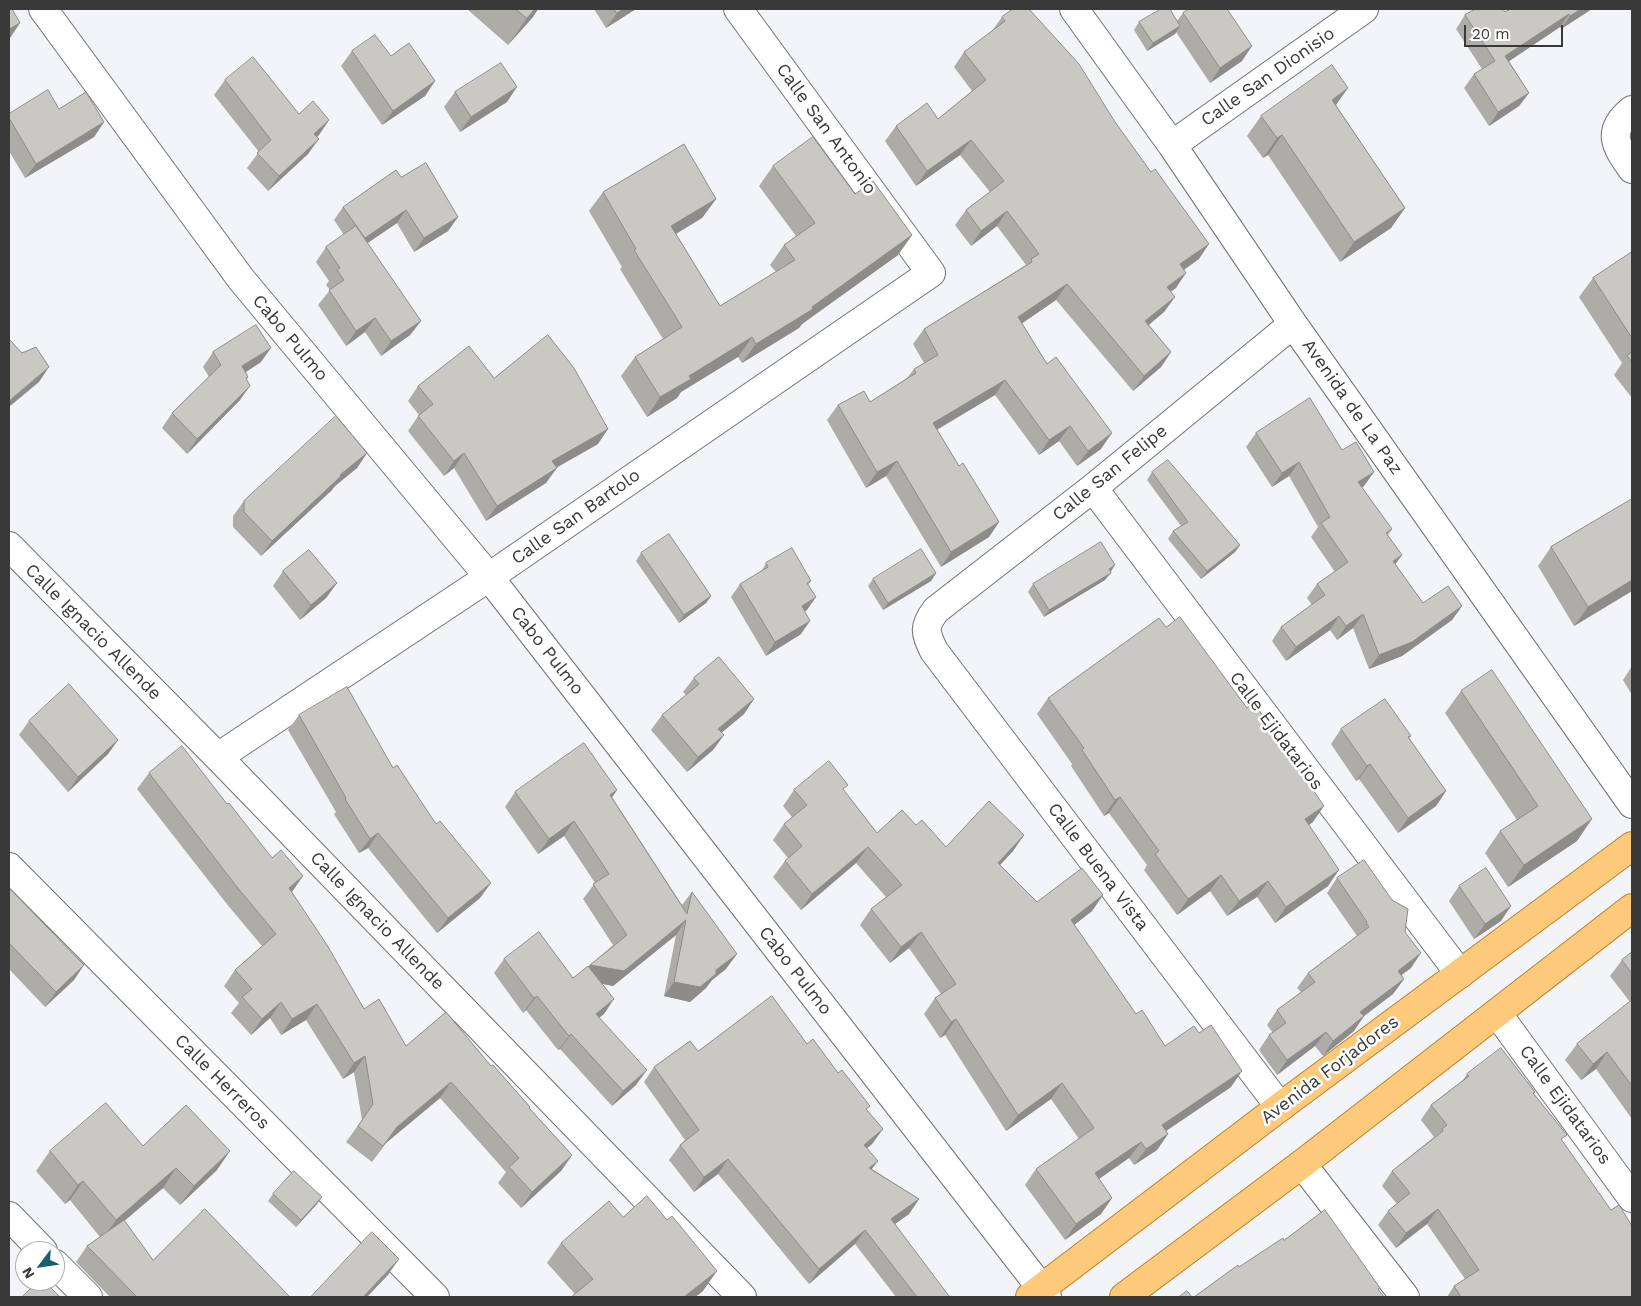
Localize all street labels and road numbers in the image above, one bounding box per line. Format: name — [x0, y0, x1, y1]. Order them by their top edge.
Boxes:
street label: Calle San Dionisio — [1197, 23, 1339, 131]
street label: Calle San Antonio — [771, 59, 881, 199]
street label: Cabo Pulmo — [248, 290, 332, 386]
street label: Avenida de La Paz — [1297, 335, 1407, 479]
street label: Calle San Felipe — [1048, 420, 1172, 526]
street label: Calle San Bartolo — [507, 464, 645, 570]
street label: Calle Ignacio Allende — [20, 559, 166, 705]
street label: Cabo Pulmo — [506, 602, 588, 700]
street label: Calle Ejidatarios — [1225, 668, 1327, 794]
street label: Calle Buena Vista — [1043, 799, 1153, 935]
street label: Calle Ignacio Allende — [305, 847, 449, 995]
street label: Cabo Pulmo — [754, 922, 836, 1020]
street label: Avenida Forjadores — [1257, 1011, 1403, 1129]
street label: Calle Herreros — [170, 1030, 274, 1134]
street label: Calle Ejidatarios — [1514, 1041, 1616, 1169]

